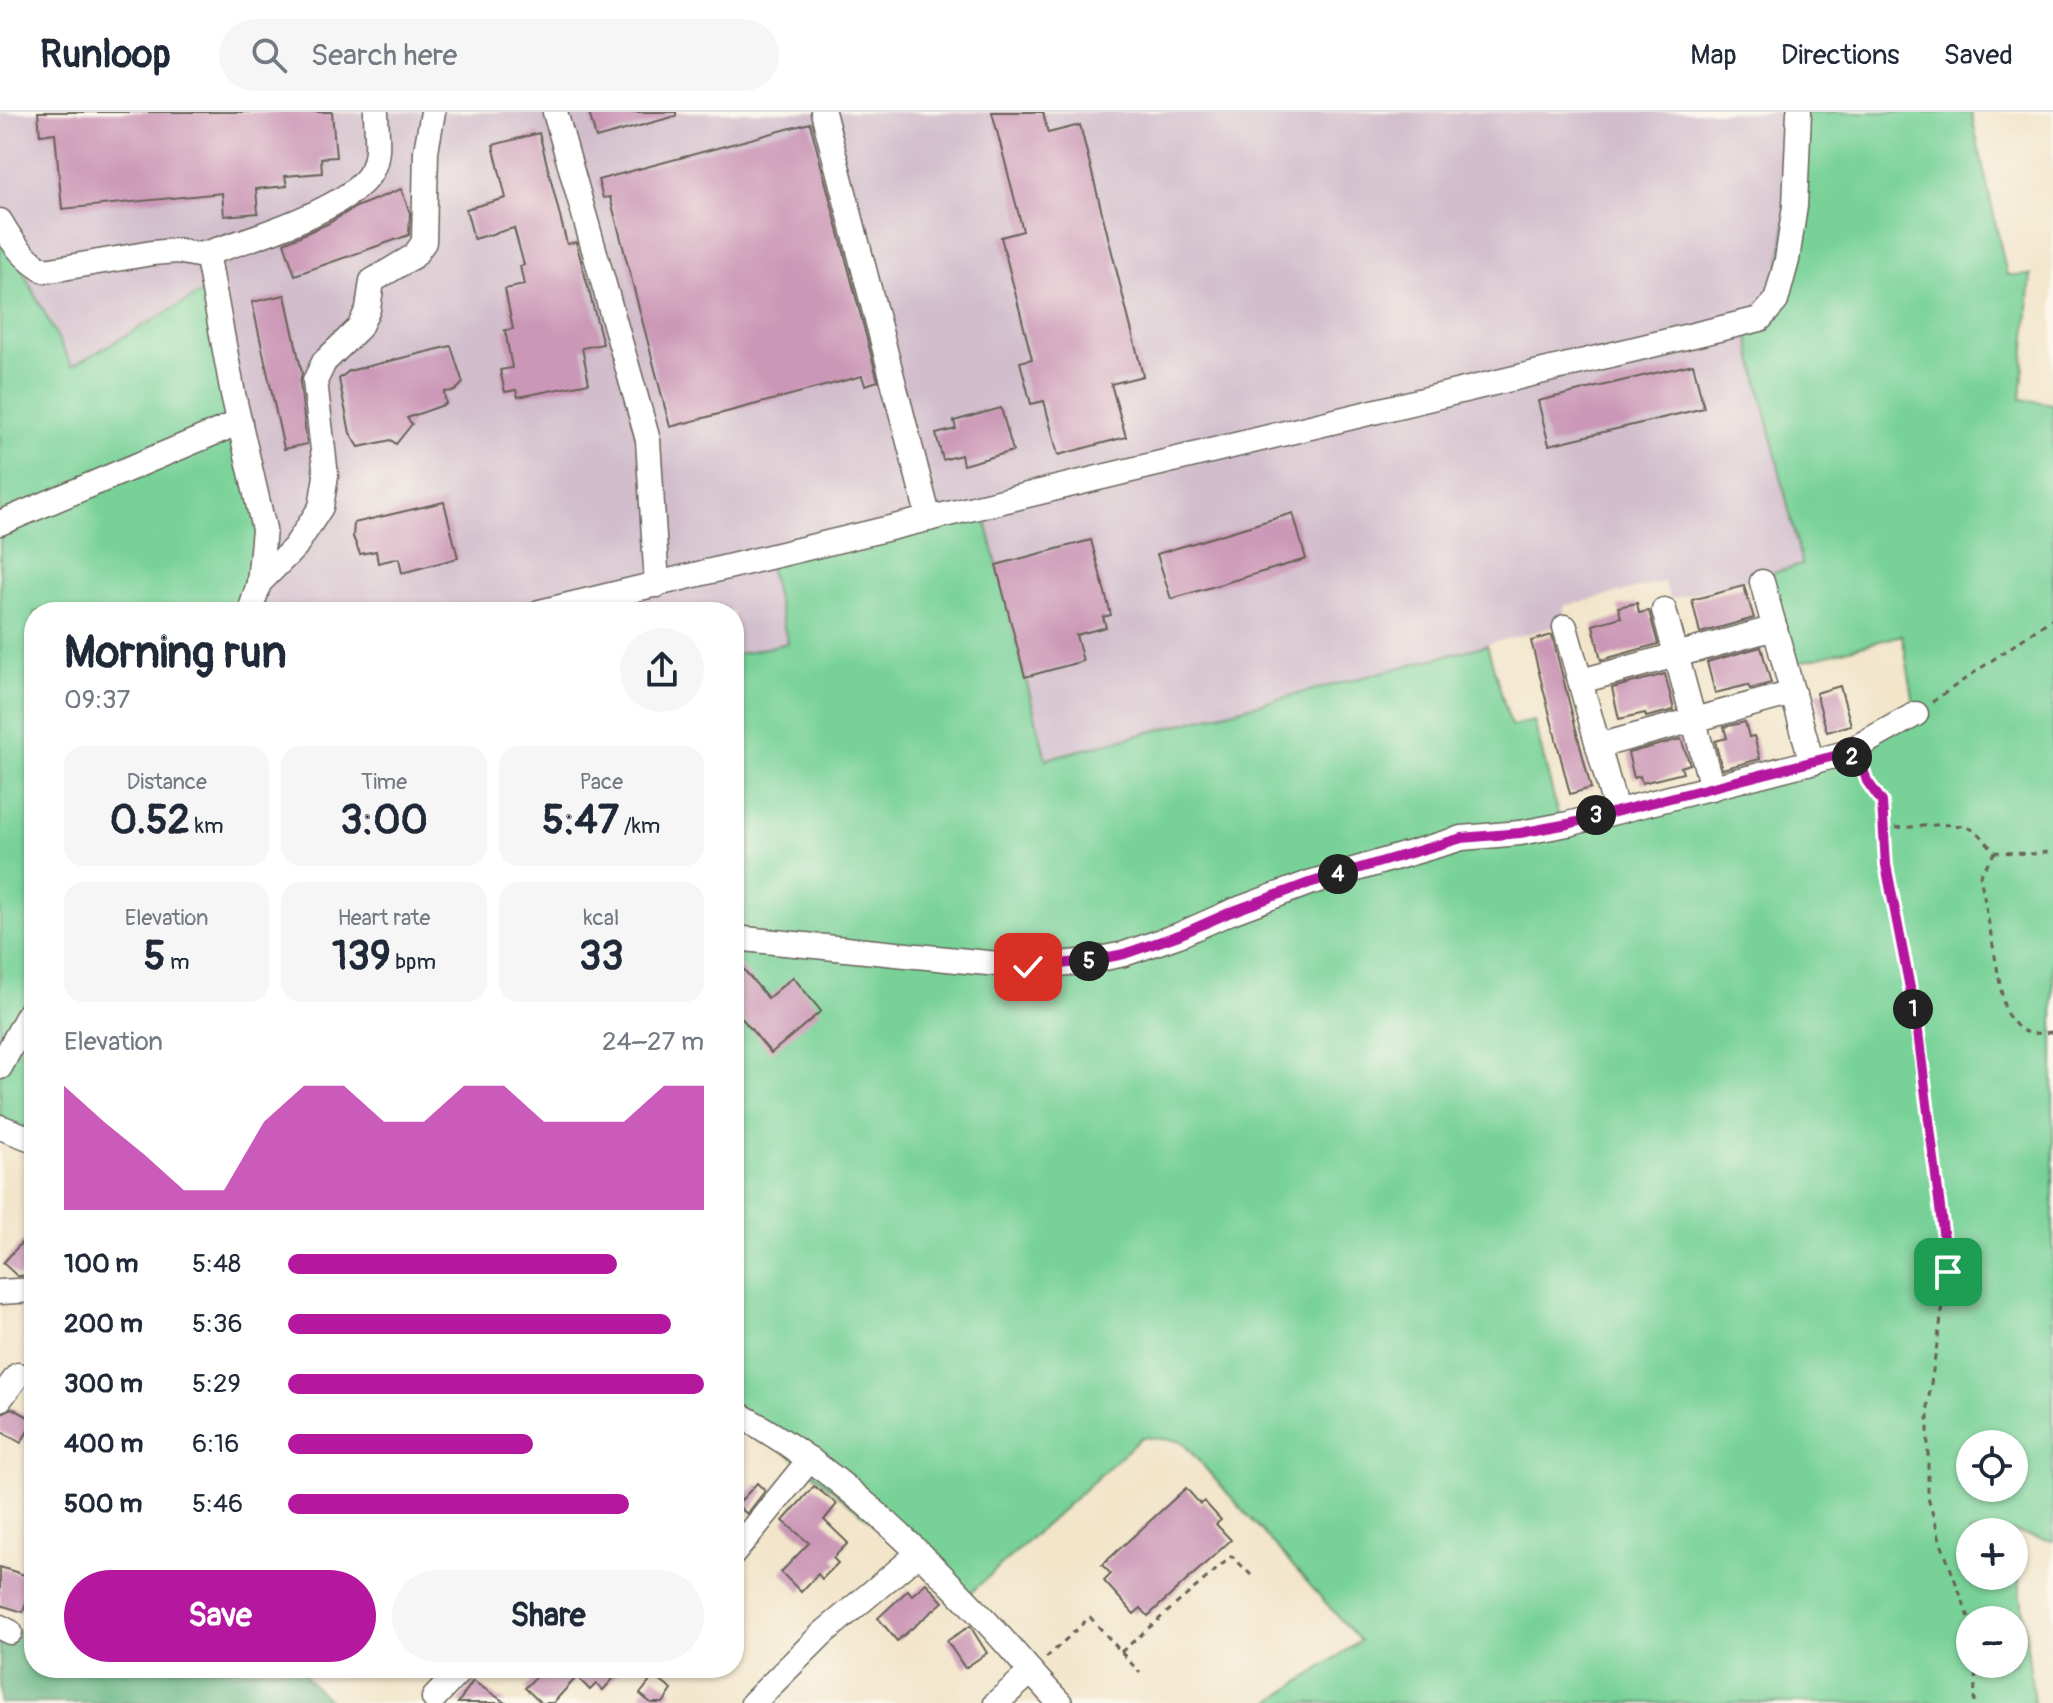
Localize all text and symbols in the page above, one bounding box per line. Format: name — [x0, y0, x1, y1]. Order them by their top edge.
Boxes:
search box — [219, 19, 779, 91]
text: Runloop — [40, 31, 171, 79]
icon: search — [247, 33, 291, 77]
text: Search here — [311, 37, 457, 74]
text: Map — [1690, 38, 1737, 73]
text: Directions — [1781, 38, 1900, 73]
text: Saved — [1944, 38, 2013, 73]
text: Morning run — [64, 626, 287, 681]
button: share — [620, 628, 704, 712]
text: 09:37 — [64, 684, 130, 716]
pin: 2 — [1832, 737, 1872, 777]
text: 2 — [1846, 743, 1858, 771]
text: Distance — [126, 768, 207, 796]
text: Time — [361, 768, 407, 796]
text: Pace — [580, 768, 623, 796]
pin: 3 — [1576, 795, 1616, 835]
text: 0.52 — [110, 796, 190, 845]
text: 3:00 — [340, 796, 428, 845]
text: 5:47 — [542, 796, 619, 845]
text: 3 — [1590, 801, 1602, 829]
text: km — [190, 812, 223, 840]
text: /km — [619, 812, 660, 840]
pin: 4 — [1318, 854, 1358, 894]
text: 4 — [1332, 860, 1344, 888]
text: Elevation — [125, 904, 209, 932]
text: Heart rate — [338, 904, 430, 932]
text: kcal — [583, 904, 619, 932]
text: 5 — [144, 932, 165, 981]
text: 139 — [332, 932, 391, 981]
text: 33 — [579, 932, 624, 981]
pin — [994, 933, 1062, 1001]
pin: 5 — [1069, 941, 1109, 981]
icon: check — [1006, 945, 1050, 989]
text: 5 — [1083, 947, 1095, 975]
text: m — [165, 948, 190, 976]
text: bpm — [391, 948, 436, 976]
pin: 1 — [1893, 989, 1933, 1029]
text: 1 — [1909, 995, 1917, 1023]
text: Elevation — [64, 1026, 163, 1058]
text: 24–27 m — [602, 1026, 704, 1058]
pin — [1914, 1238, 1982, 1306]
text: 100 m — [64, 1248, 138, 1280]
text: 5:48 — [192, 1248, 241, 1280]
icon: arrive — [1926, 1250, 1970, 1294]
text: 200 m — [64, 1308, 143, 1340]
text: 5:36 — [192, 1308, 243, 1340]
text: 300 m — [64, 1368, 143, 1400]
text: 5:29 — [192, 1368, 241, 1400]
text: 400 m — [64, 1428, 143, 1460]
text: 6:16 — [192, 1428, 239, 1460]
map controls — [1956, 1430, 2028, 1678]
button: locate — [1956, 1430, 2028, 1502]
text: 500 m — [64, 1488, 142, 1520]
text: 5:46 — [192, 1488, 243, 1520]
button: + — [1956, 1518, 2028, 1590]
button: Save — [64, 1570, 376, 1662]
button: Share — [392, 1570, 704, 1662]
button: − — [1956, 1606, 2028, 1678]

